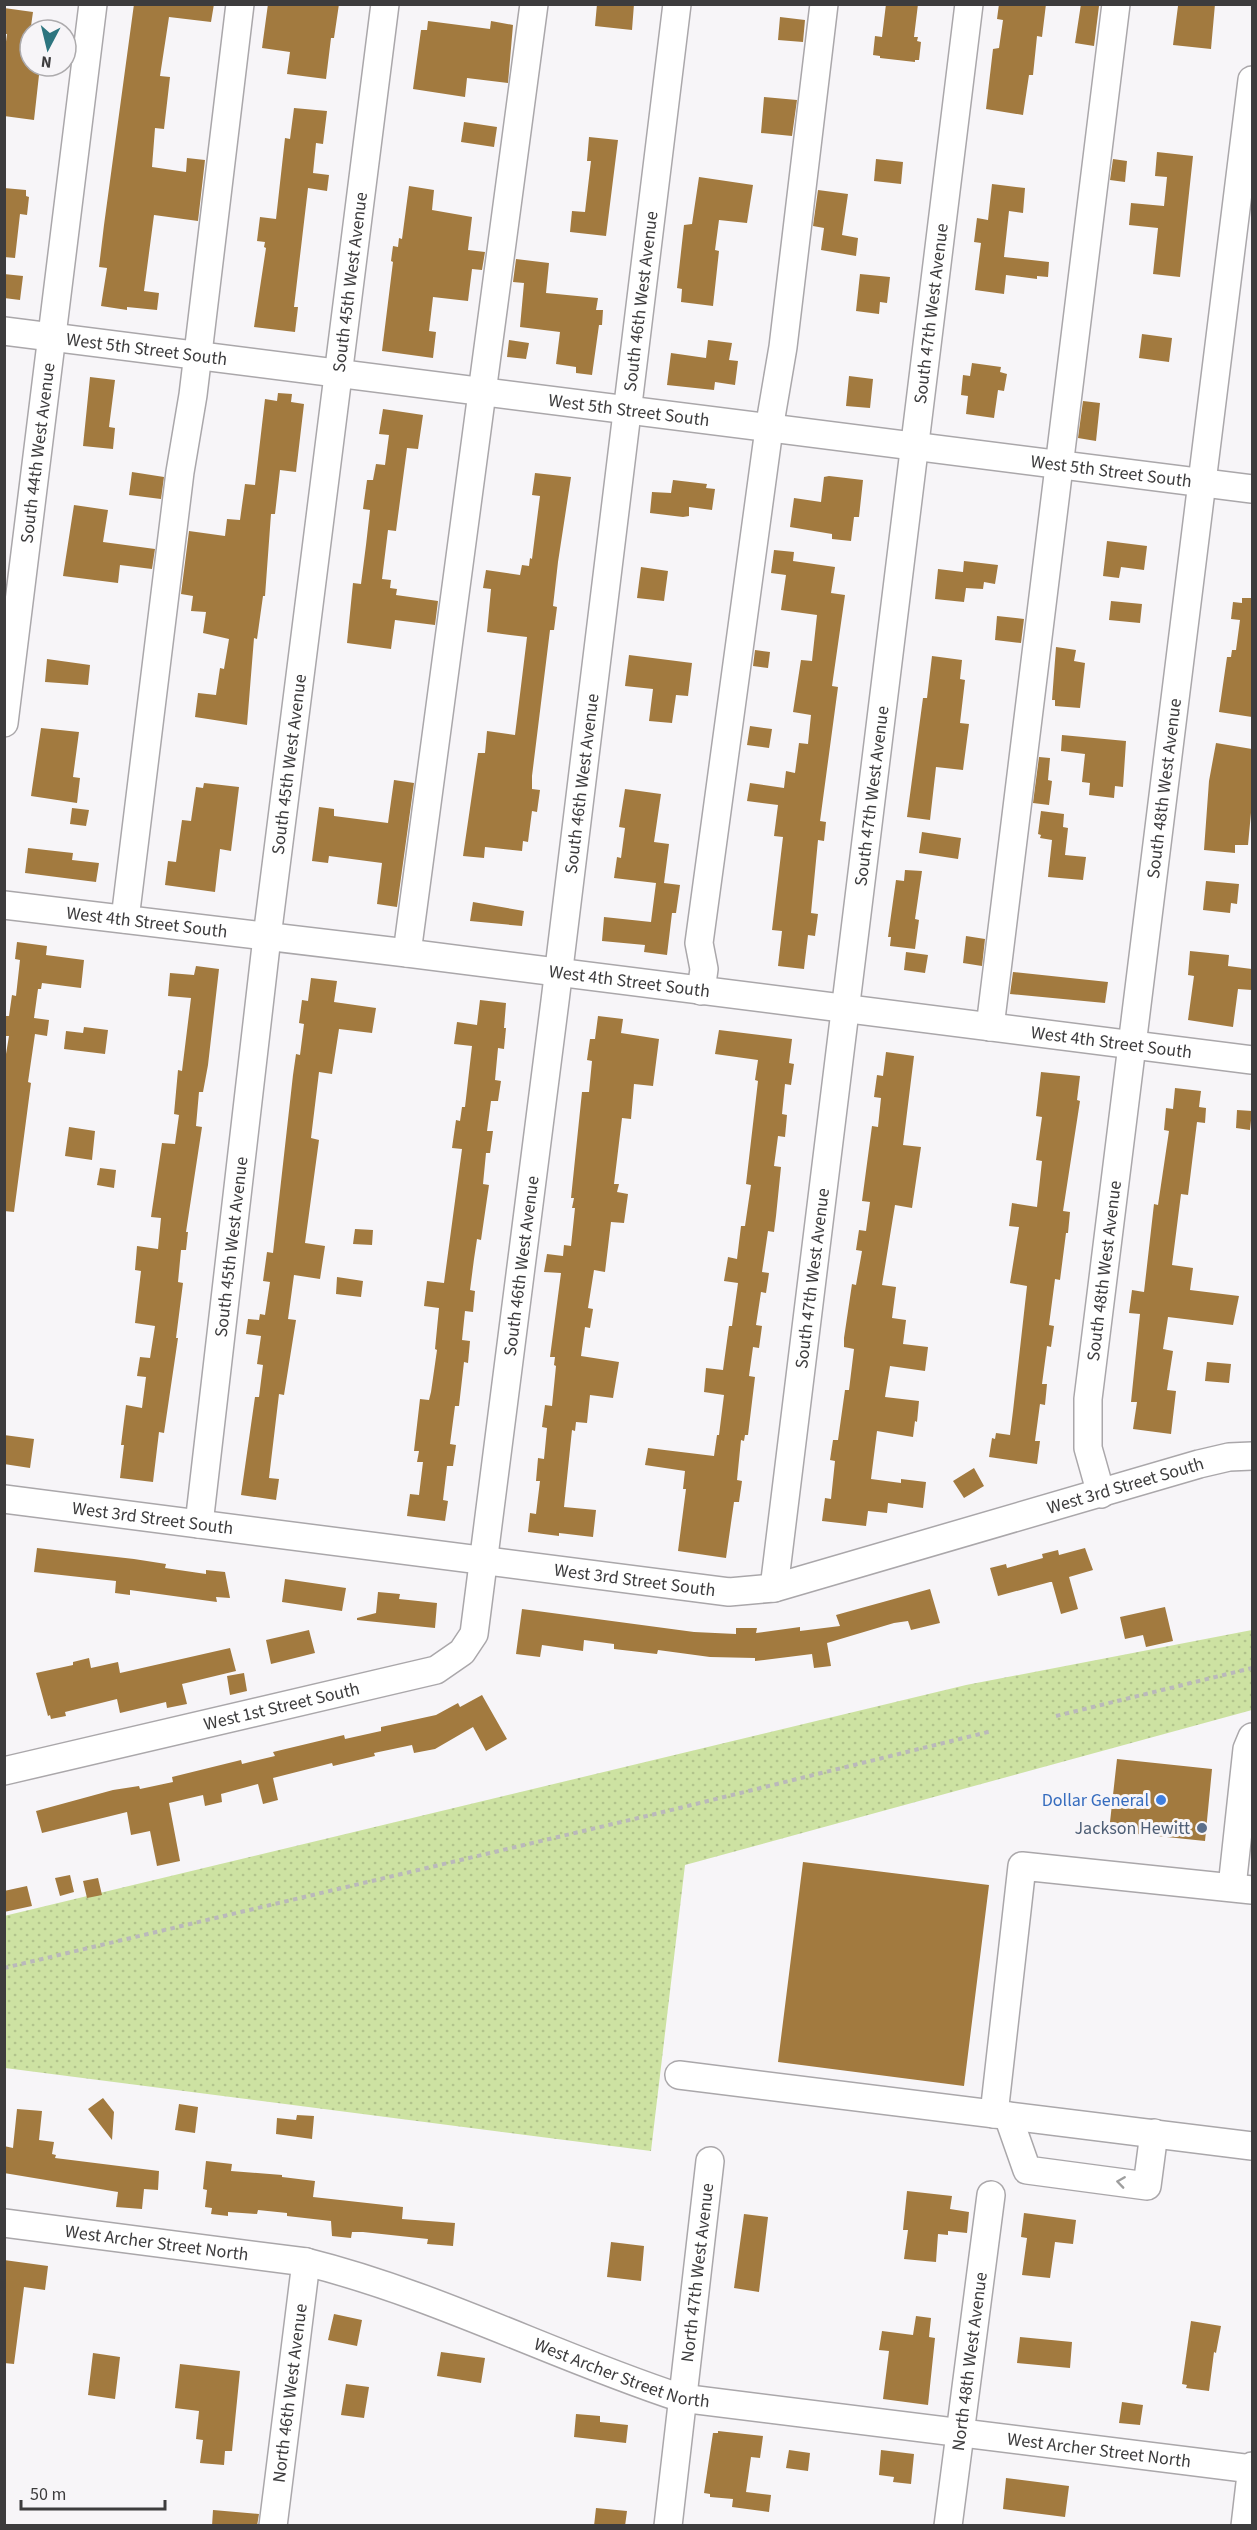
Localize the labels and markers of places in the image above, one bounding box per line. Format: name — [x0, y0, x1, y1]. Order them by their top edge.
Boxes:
place label: Dollar General — [1042, 1788, 1149, 1813]
marker: Dollar General — [1154, 1793, 1168, 1807]
place label: Jackson Hewitt — [1075, 1816, 1190, 1841]
marker: Jackson Hewitt — [1195, 1821, 1209, 1835]

